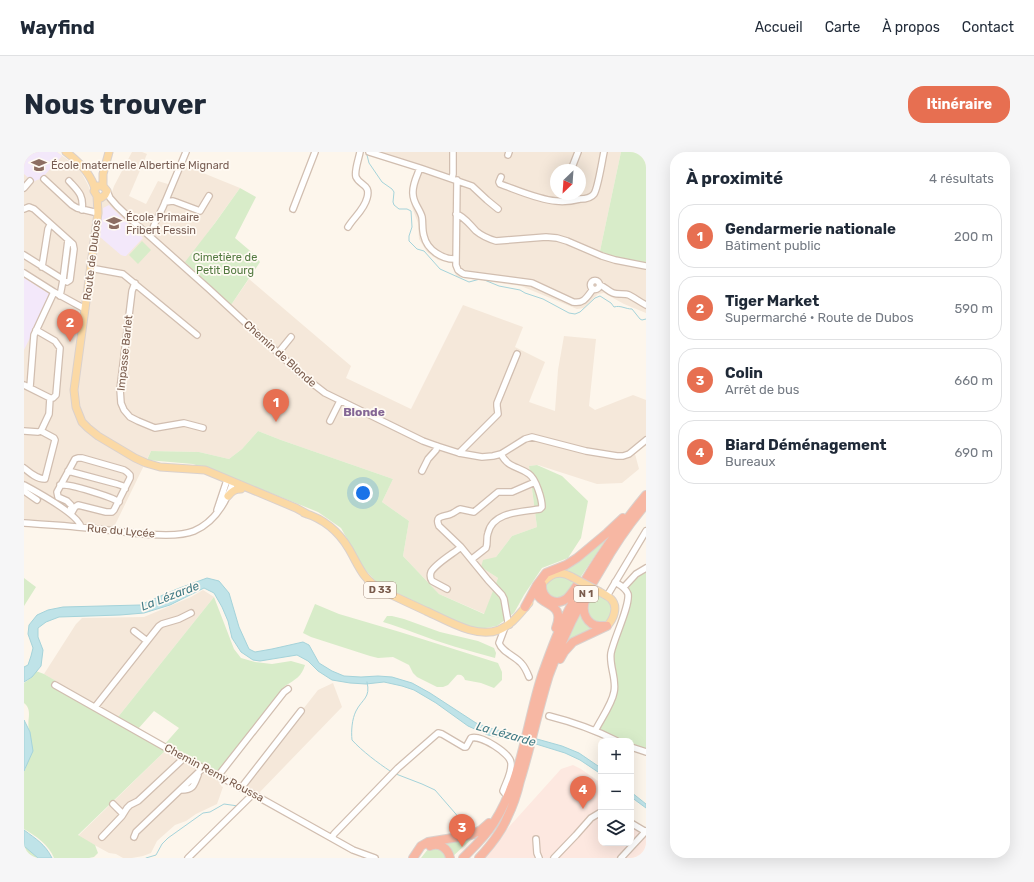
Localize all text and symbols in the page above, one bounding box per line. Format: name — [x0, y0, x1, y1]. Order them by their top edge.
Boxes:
text: Wayfind — [20, 16, 95, 39]
text: Accueil — [755, 19, 803, 36]
text: Carte — [825, 19, 860, 36]
text: À propos — [882, 19, 940, 36]
text: Contact — [962, 19, 1014, 36]
button: Itinéraire — [908, 86, 1010, 123]
text: Nous trouver — [24, 88, 206, 121]
school or university icon: École maternelle Albertine Mignard — [30, 156, 48, 174]
place label: École maternelle Albertine Mignard — [51, 159, 229, 172]
north arrow — [550, 164, 586, 200]
text: À proximité — [686, 168, 783, 188]
text: 4 résultats — [929, 171, 994, 186]
place label: École Primaire Fribert Fessin — [126, 211, 199, 237]
school or university icon: École Primaire Fribert Fessin — [105, 214, 123, 232]
street label: Route de Dubos — [81, 218, 103, 301]
text: Gendarmerie nationale — [725, 220, 896, 238]
text: 1 — [697, 229, 703, 244]
text: 200 m — [954, 229, 993, 244]
text: Bâtiment public — [725, 238, 821, 253]
park label: Cimetière de Petit Bourg — [193, 251, 257, 277]
text: Tiger Market — [725, 292, 819, 310]
text: 2 — [696, 301, 704, 316]
text: 590 m — [955, 301, 993, 316]
pin: 2 — [57, 309, 83, 342]
text: Supermarché · Route de Dubos — [725, 310, 914, 325]
street label: Impasse Barlet — [115, 314, 136, 392]
street label: Chemin de Blonde — [241, 318, 319, 390]
text: Colin — [725, 364, 763, 382]
text: 3 — [696, 373, 704, 388]
text: 660 m — [954, 373, 993, 388]
text: Arrêt de bus — [725, 382, 799, 397]
pin: 1 — [263, 389, 289, 422]
district label: Blonde — [343, 405, 385, 419]
text: Biard Déménagement — [725, 436, 887, 454]
text: 4 — [696, 445, 704, 460]
text: 690 m — [954, 445, 993, 460]
text: Bureaux — [725, 454, 776, 469]
your location — [353, 483, 373, 503]
street label: Rue du Lycée — [87, 522, 155, 540]
water label: La Lézarde — [139, 578, 201, 614]
road number: D 33 — [364, 582, 396, 598]
road number: N 1 — [574, 586, 598, 602]
water label: La Lézarde — [475, 719, 538, 749]
map controls — [598, 738, 634, 846]
button: + — [598, 738, 634, 774]
street label: Chemin Remy Roussa — [162, 741, 266, 805]
button: − — [598, 774, 634, 810]
pin: 4 — [570, 776, 596, 809]
button: layers — [598, 810, 634, 846]
pin: 3 — [449, 814, 475, 847]

